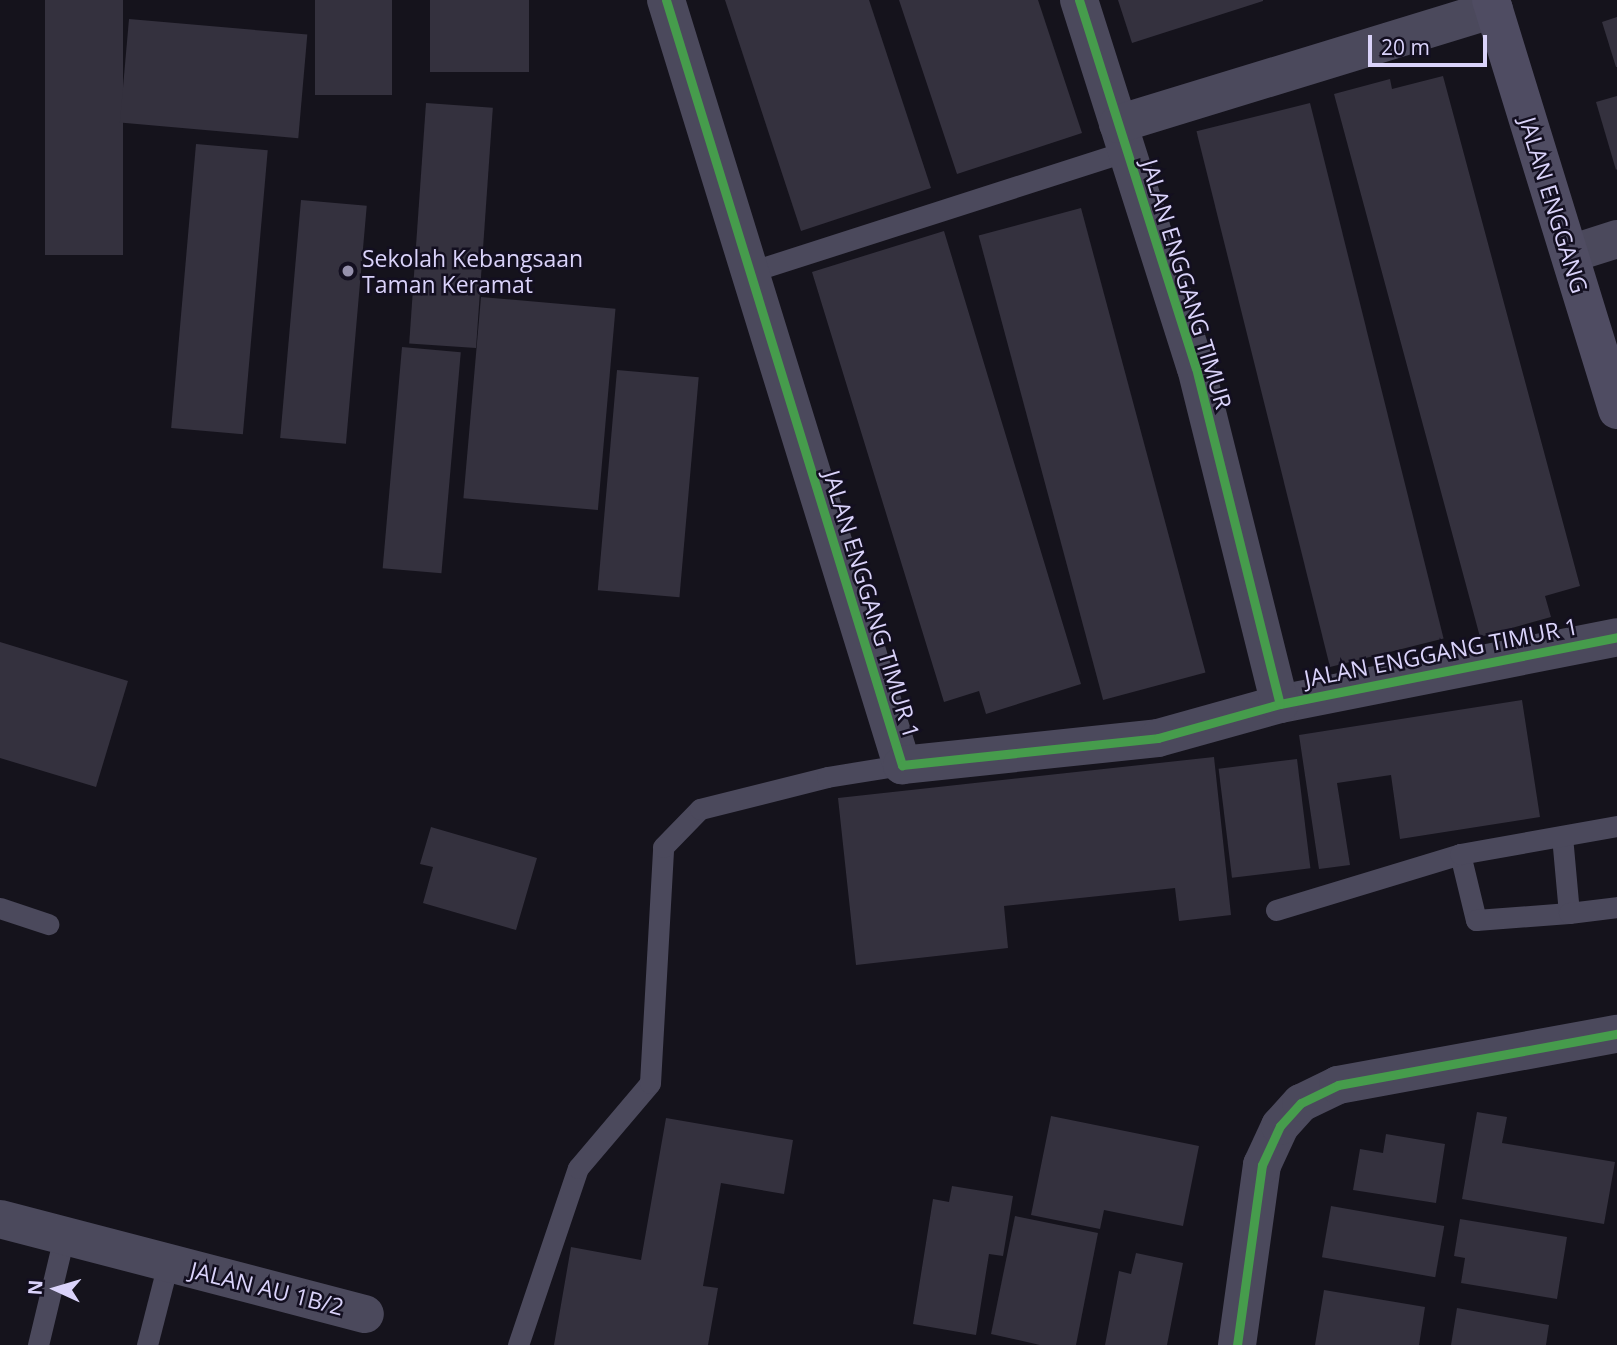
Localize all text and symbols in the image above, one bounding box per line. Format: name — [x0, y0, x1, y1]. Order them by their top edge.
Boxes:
scale bar — [1372, 21, 1491, 65]
text: 20 m — [1381, 33, 1430, 61]
street label: JALAN ENGGANG — [1514, 114, 1594, 296]
street label: JALAN ENGGANG TIMUR — [1136, 156, 1238, 412]
place label: Sekolah Kebangsaan Taman Keramat — [362, 244, 583, 298]
marker: Sekolah Kebangsaan Taman Keramat — [340, 263, 356, 279]
street label: JALAN ENGGANG TIMUR 1 — [818, 467, 926, 741]
street label: JALAN ENGGANG TIMUR 1 — [1302, 612, 1580, 692]
north arrow — [21, 1254, 91, 1324]
street label: JALAN AU 1B/2 — [187, 1256, 347, 1320]
text: N — [22, 1279, 49, 1296]

